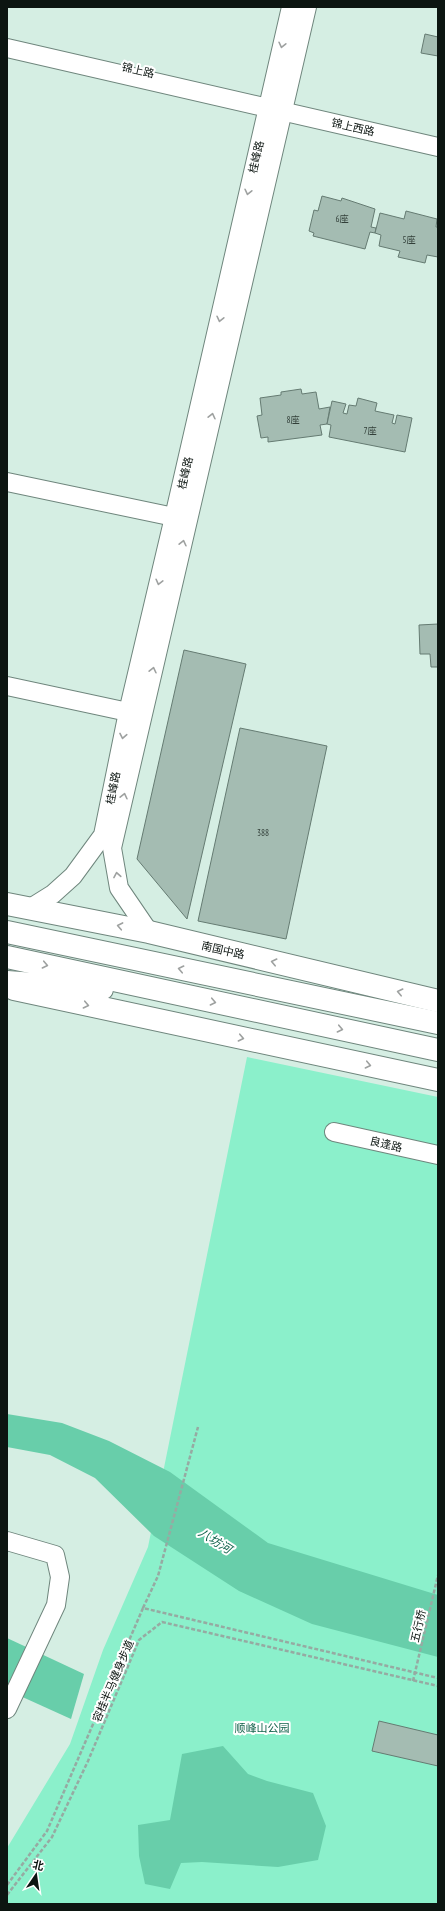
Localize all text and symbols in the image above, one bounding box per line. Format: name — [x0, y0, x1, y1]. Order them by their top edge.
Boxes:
one-way arrow — [278, 41, 287, 48]
street label: 锦上路 — [120, 59, 156, 81]
street label: 锦上西路 — [330, 115, 376, 139]
street label: 桂峰路 — [245, 139, 267, 175]
one-way arrow — [245, 189, 253, 195]
house number: 6座 — [335, 213, 349, 224]
house number: 5座 — [402, 234, 416, 245]
one-way arrow — [216, 316, 224, 322]
one-way arrow — [207, 413, 216, 420]
house number: 8座 — [286, 414, 300, 425]
house number: 7座 — [363, 425, 377, 436]
street label: 桂峰路 — [174, 455, 196, 491]
one-way arrow — [178, 540, 186, 546]
one-way arrow — [155, 578, 164, 585]
one-way arrow — [149, 667, 157, 673]
one-way arrow — [119, 733, 128, 739]
street label: 桂峰路 — [103, 770, 123, 806]
one-way arrow — [119, 793, 127, 800]
house number: 388 — [257, 827, 269, 838]
one-way arrow — [113, 872, 121, 878]
one-way arrow — [117, 923, 123, 931]
street label: 南国中路 — [200, 938, 246, 962]
one-way arrow — [270, 958, 277, 967]
one-way arrow — [42, 961, 48, 969]
one-way arrow — [178, 965, 184, 973]
one-way arrow — [397, 989, 403, 997]
one-way arrow — [210, 997, 216, 1005]
one-way arrow — [83, 1000, 89, 1008]
one-way arrow — [337, 1025, 343, 1033]
one-way arrow — [238, 1033, 244, 1041]
one-way arrow — [365, 1060, 371, 1068]
street label: 良逢路 — [368, 1133, 404, 1155]
water label: 八坊河 — [196, 1525, 236, 1558]
street label: 五行桥 — [407, 1608, 429, 1644]
street label: 容桂半马健身步道 — [89, 1638, 137, 1724]
park label: 顺峰山公园 — [235, 1721, 290, 1735]
north arrow — [16, 1855, 56, 1895]
text: 北 — [31, 1857, 45, 1873]

